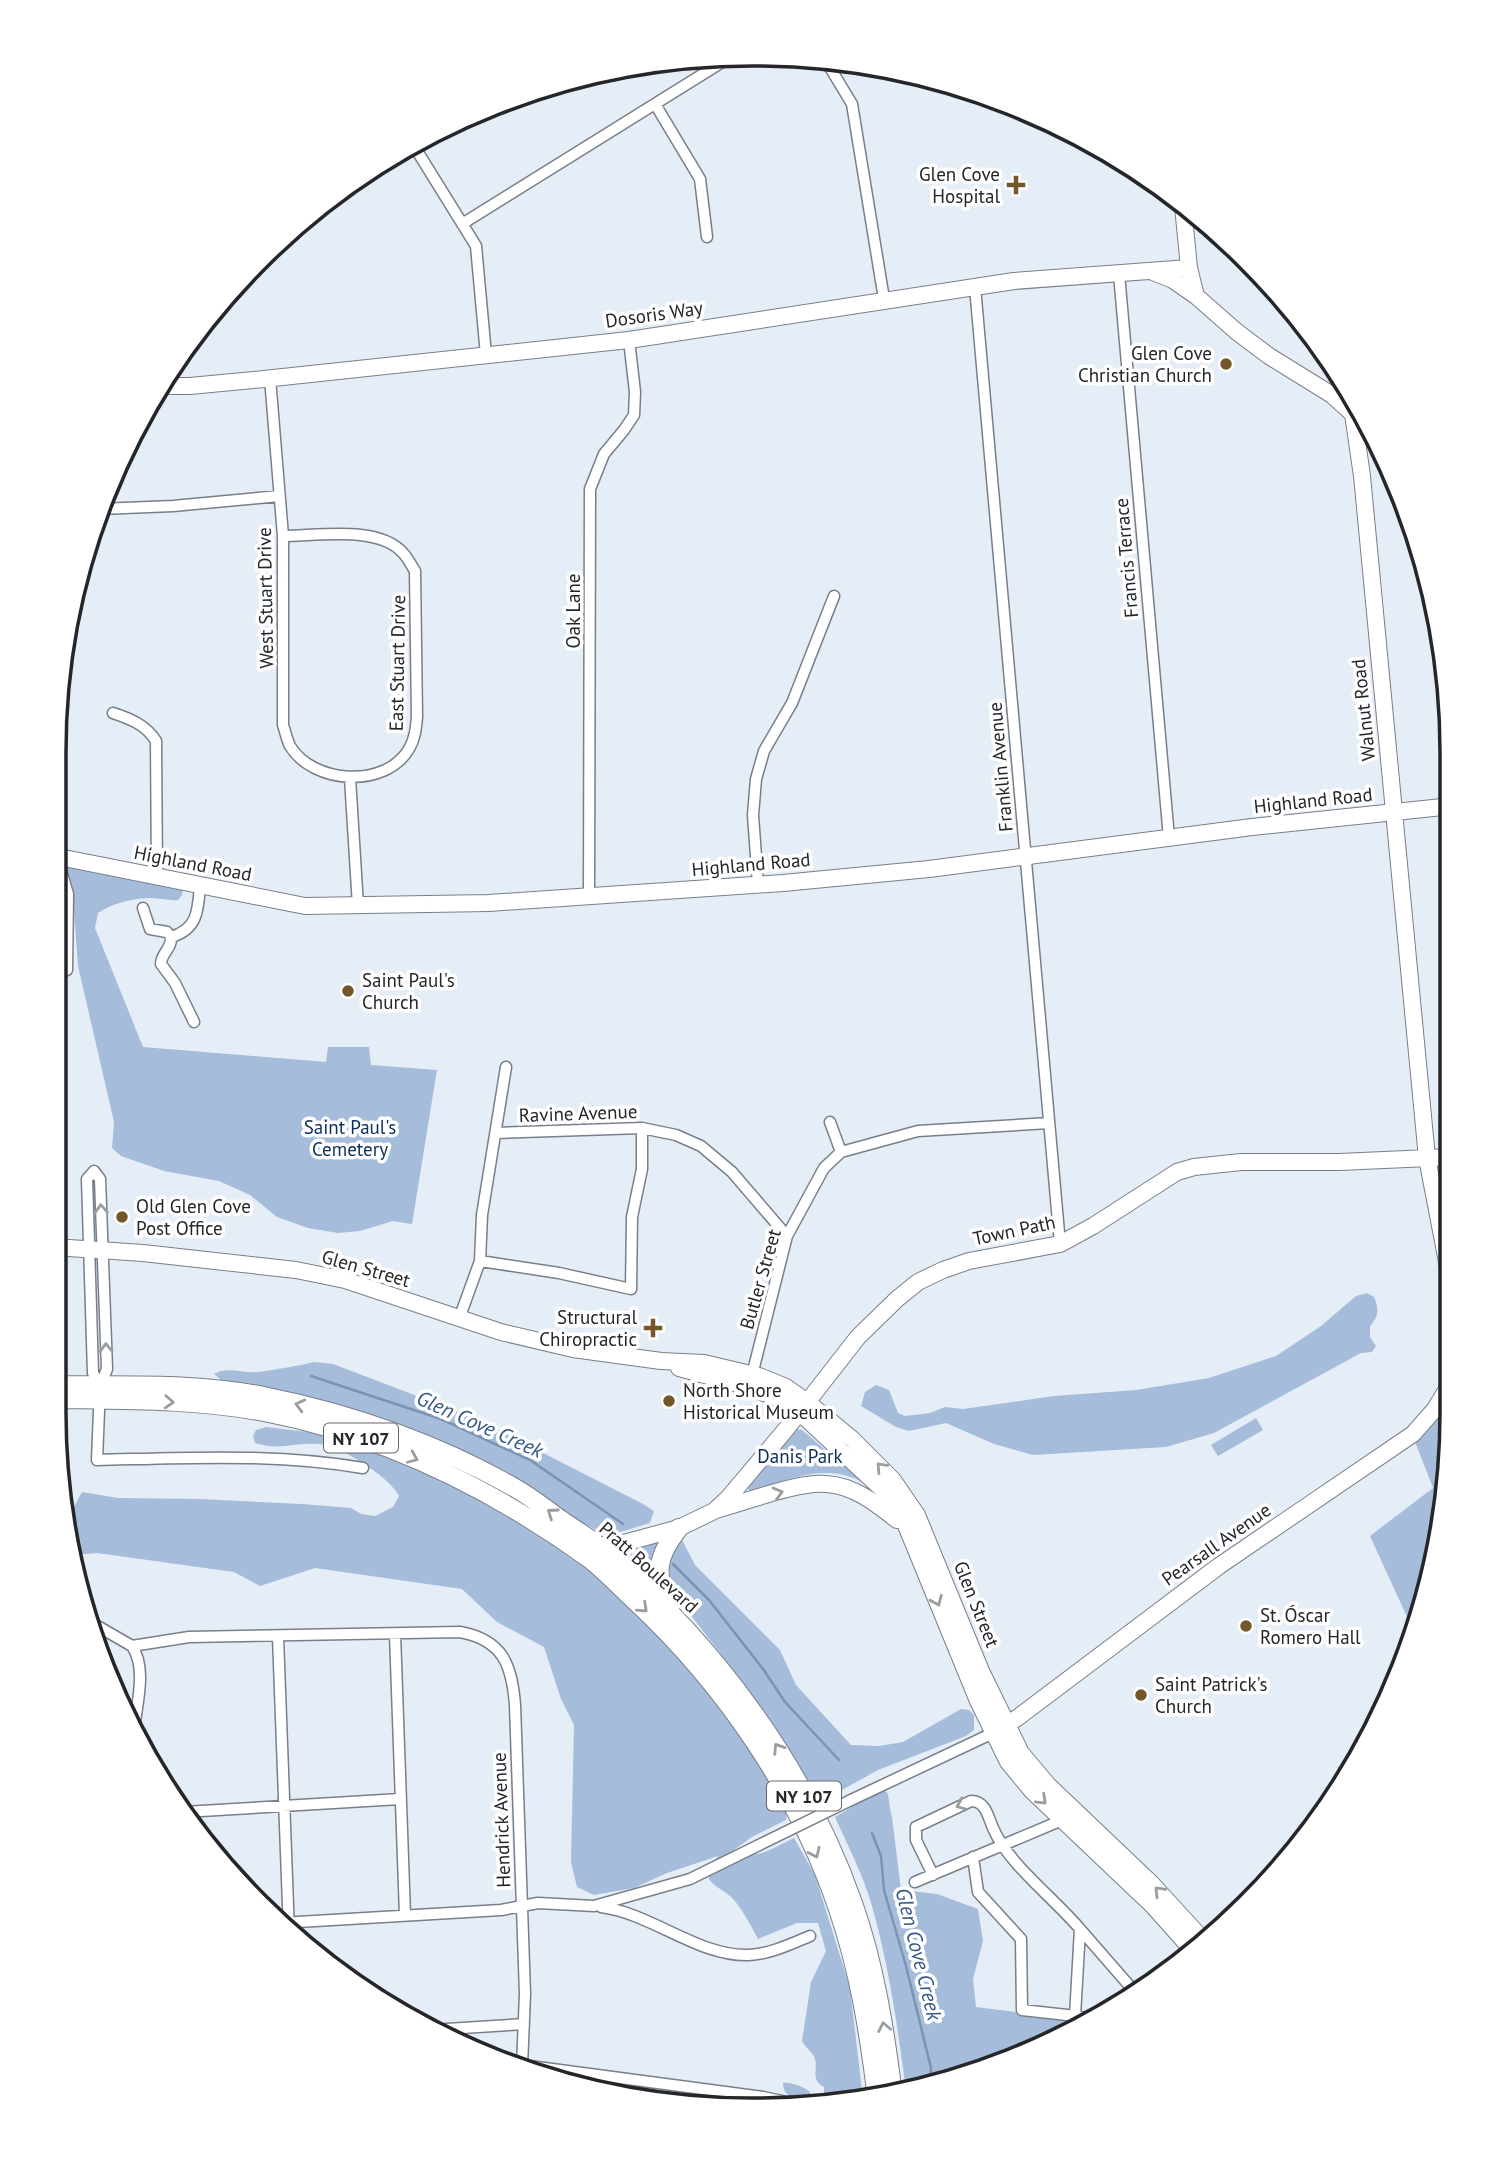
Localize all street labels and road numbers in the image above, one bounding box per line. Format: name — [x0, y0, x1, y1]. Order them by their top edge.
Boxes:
street label: Dosoris Way — [604, 295, 704, 333]
street label: Francis Terrace — [1109, 497, 1143, 619]
street label: West Stuart Drive — [252, 527, 278, 669]
street label: Oak Lane — [561, 574, 585, 648]
street label: East Stuart Drive — [384, 595, 410, 731]
street label: Walnut Road — [1346, 658, 1380, 762]
street label: Franklin Avenue — [982, 701, 1018, 833]
street label: Highland Road — [1252, 782, 1374, 818]
street label: Highland Road — [132, 840, 254, 886]
street label: Highland Road — [691, 847, 811, 881]
street label: Ravine Avenue — [518, 1099, 638, 1127]
street label: Town Path — [971, 1210, 1057, 1250]
street label: Butler Street — [734, 1226, 786, 1332]
street label: Glen Street — [319, 1244, 413, 1292]
road number: NY 107 — [324, 1423, 398, 1452]
street label: Pearsall Avenue — [1157, 1498, 1275, 1590]
street label: Pratt Boulevard — [594, 1516, 704, 1618]
street label: Glen Street — [949, 1557, 1005, 1651]
street label: Hendrick Avenue — [487, 1752, 515, 1888]
road number: NY 107 — [767, 1781, 841, 1810]

